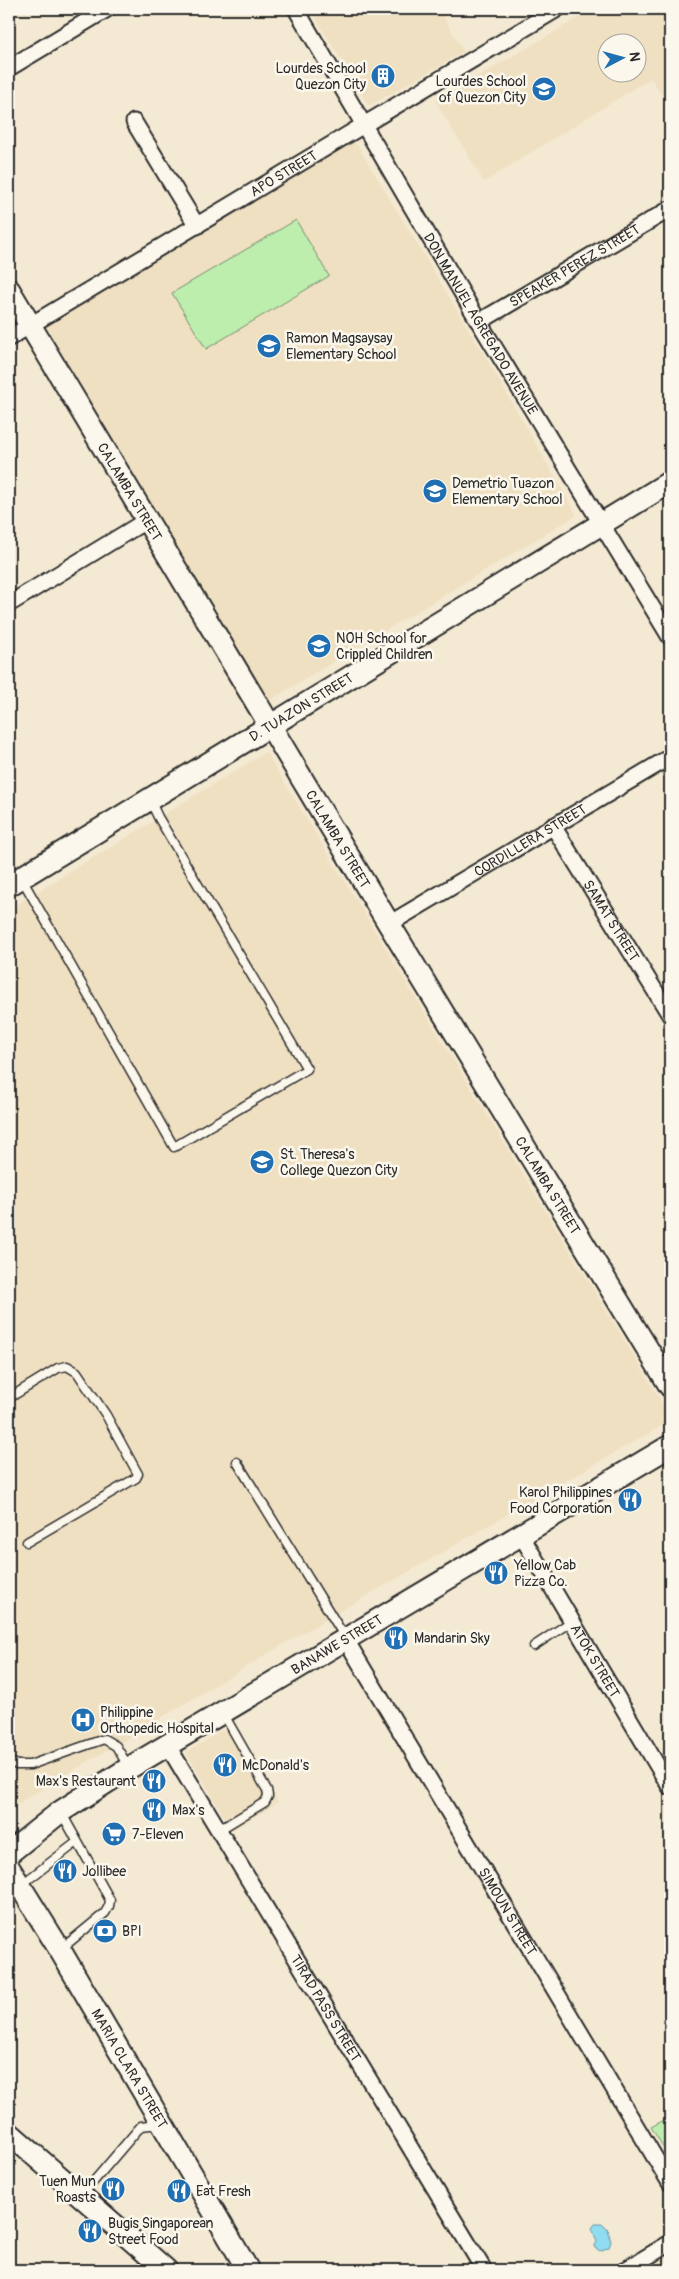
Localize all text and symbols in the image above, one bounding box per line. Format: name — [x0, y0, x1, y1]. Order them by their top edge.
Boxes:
north arrow — [596, 32, 646, 82]
text: N — [625, 51, 643, 62]
place label: Lourdes School Quezon City — [275, 60, 366, 93]
building icon: Lourdes School Quezon City — [370, 63, 396, 89]
place label: Lourdes School of Quezon City — [435, 73, 526, 106]
school or university icon: Lourdes School of Quezon City — [531, 76, 557, 102]
street label: APO STREET — [247, 147, 320, 200]
street label: SPEAKER PEREZ STREET — [506, 220, 643, 311]
street label: DON MANUEL AGREGADO AVENUE — [420, 230, 542, 418]
place label: Ramon Magsaysay Elementary School — [286, 330, 397, 363]
school or university icon: Ramon Magsaysay Elementary School — [256, 333, 282, 359]
street label: CALAMBA STREET — [94, 439, 166, 544]
place label: Demetrio Tuazon Elementary School — [452, 475, 563, 508]
school or university icon: Demetrio Tuazon Elementary School — [422, 478, 448, 504]
place label: NOH School for Crippled Children — [336, 630, 433, 663]
school or university icon: NOH School for Crippled Children — [306, 633, 332, 659]
street label: D. TUAZON STREET — [246, 669, 356, 745]
street label: CALAMBA STREET — [302, 787, 374, 891]
street label: CORDILLERA STREET — [471, 800, 589, 880]
street label: SAMAT STREET — [580, 877, 643, 964]
street label: CALAMBA STREET — [512, 1133, 584, 1237]
place label: St. Theresa's College Quezon City — [280, 1146, 398, 1179]
school or university icon: St. Theresa's College Quezon City — [249, 1149, 275, 1175]
place label: Karol Philippines Food Corporation — [510, 1484, 613, 1517]
restaurant icon: Karol Philippines Food Corporation — [617, 1487, 643, 1513]
place label: Yellow Cab Pizza Co. — [513, 1557, 576, 1590]
restaurant icon: Yellow Cab Pizza Co. — [483, 1560, 509, 1586]
street label: BANAWE STREET — [288, 1610, 386, 1678]
street label: ATOK STREET — [567, 1621, 624, 1701]
restaurant icon: Mandarin Sky — [383, 1625, 409, 1651]
place label: Mandarin Sky — [414, 1630, 490, 1647]
place label: Philippine Orthopedic Hospital — [100, 1704, 214, 1737]
hospital icon: Philippine Orthopedic Hospital — [70, 1707, 96, 1733]
restaurant icon: McDonald's — [212, 1752, 238, 1778]
place label: McDonald's — [242, 1757, 310, 1774]
restaurant icon: Max's Restaurant — [141, 1768, 167, 1794]
place label: Max's Restaurant — [36, 1773, 136, 1790]
restaurant icon: Max's — [141, 1797, 167, 1823]
place label: Max's — [172, 1802, 205, 1819]
supermarket icon: 7-Eleven — [101, 1821, 127, 1847]
place label: 7-Eleven — [132, 1826, 184, 1843]
restaurant icon: Jollibee — [52, 1858, 78, 1884]
place label: Jollibee — [82, 1863, 126, 1880]
street label: SIMOUN STREET — [475, 1864, 541, 1959]
bank icon: BPI — [92, 1918, 118, 1944]
place label: BPI — [122, 1923, 142, 1940]
street label: TIRAD PASS STREET — [287, 1951, 365, 2065]
street label: MARIA CLARA STREET — [88, 2006, 171, 2131]
place label: Tuen Mun Roasts — [39, 2173, 97, 2206]
restaurant icon: Tuen Mun Roasts — [100, 2176, 126, 2202]
restaurant icon: Eat Fresh — [166, 2178, 192, 2204]
place label: Eat Fresh — [196, 2183, 251, 2200]
place label: Bugis Singaporean Street Food — [108, 2215, 214, 2248]
restaurant icon: Bugis Singaporean Street Food — [77, 2218, 103, 2244]

